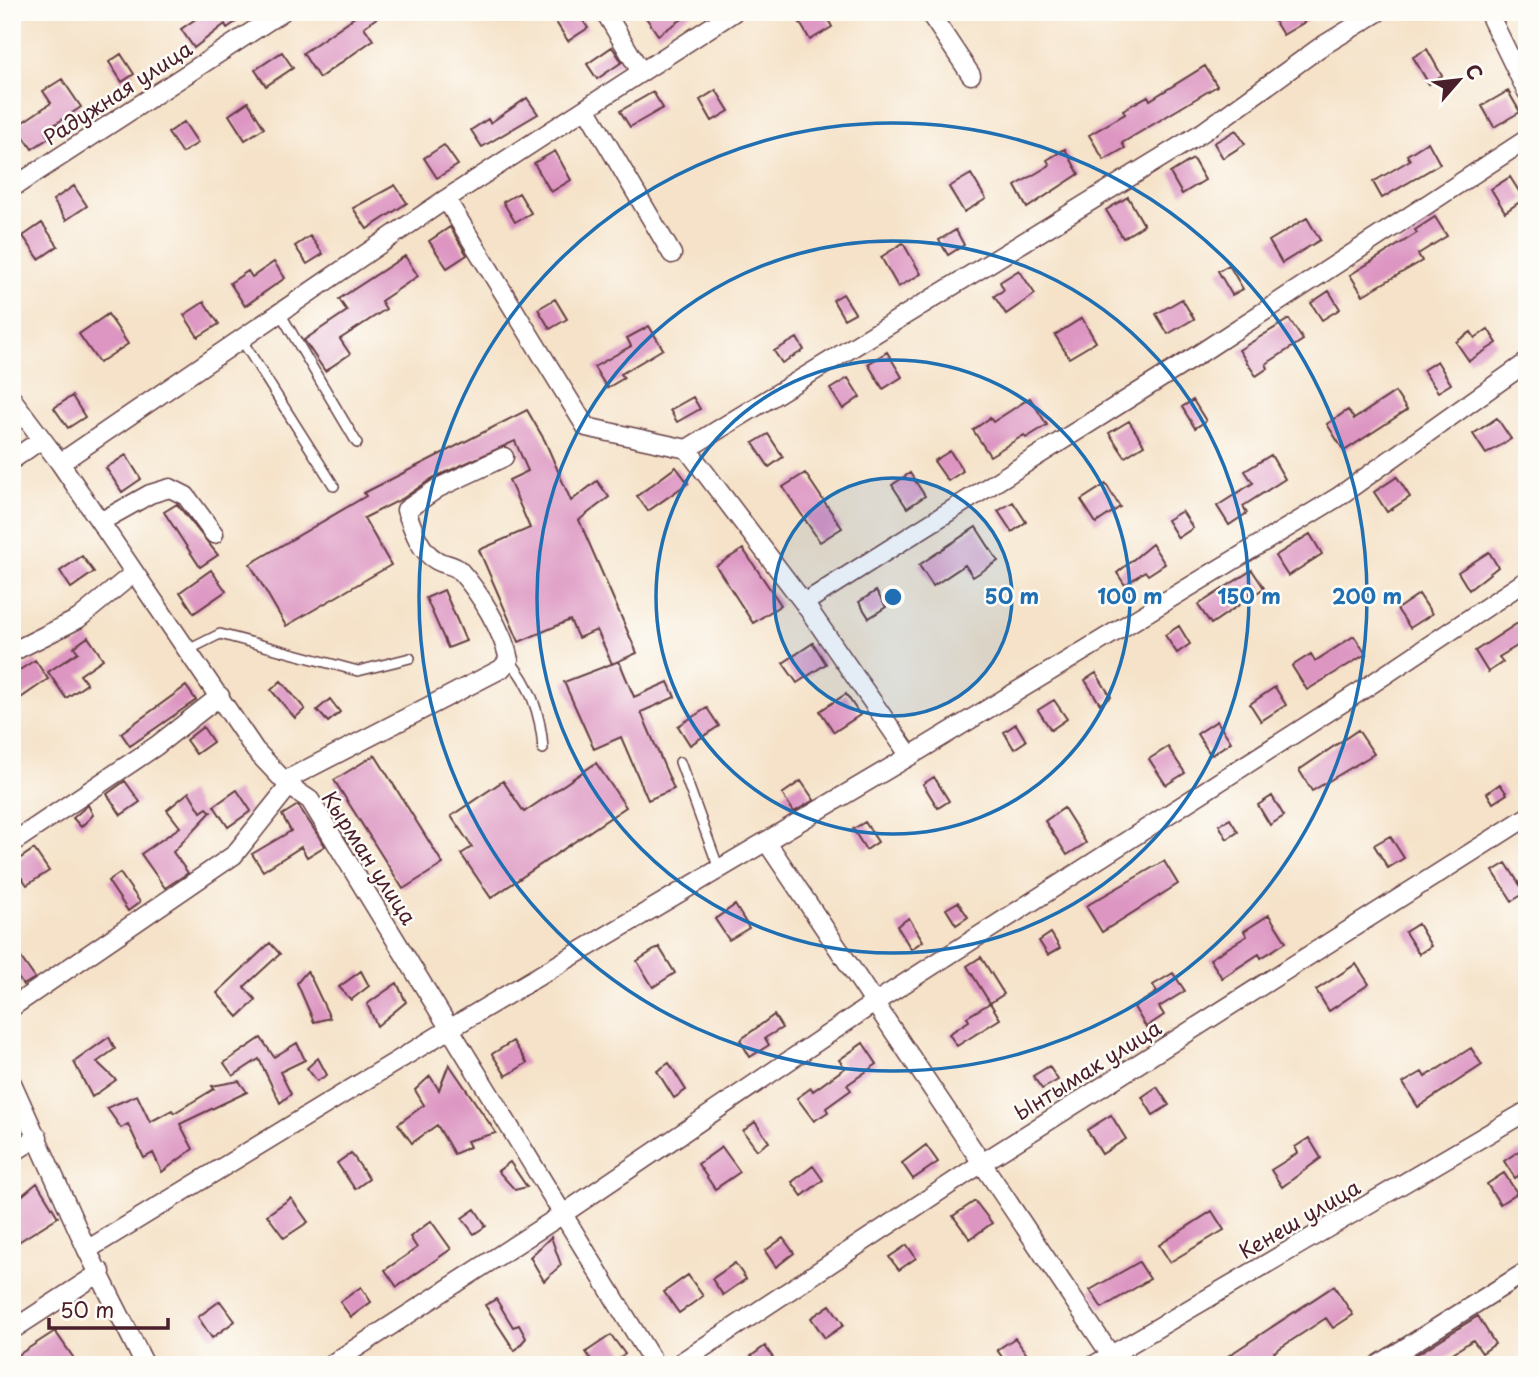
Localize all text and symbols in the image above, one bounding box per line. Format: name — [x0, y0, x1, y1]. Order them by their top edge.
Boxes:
street label: Радужная улица — [36, 31, 198, 152]
north arrow — [1424, 46, 1494, 116]
text: С — [1459, 59, 1491, 84]
text: 50 m — [985, 579, 1039, 611]
text: 100 m — [1097, 579, 1163, 611]
text: 150 m — [1217, 579, 1281, 611]
text: 200 m — [1332, 579, 1402, 611]
centre of rings — [881, 585, 905, 609]
street label: Кырман улица — [315, 784, 426, 931]
street label: Ынтымак улица — [1007, 1010, 1168, 1127]
street label: Кенеш улица — [1232, 1170, 1366, 1266]
scale bar — [49, 1286, 168, 1330]
text: 50 m — [60, 1293, 114, 1325]

